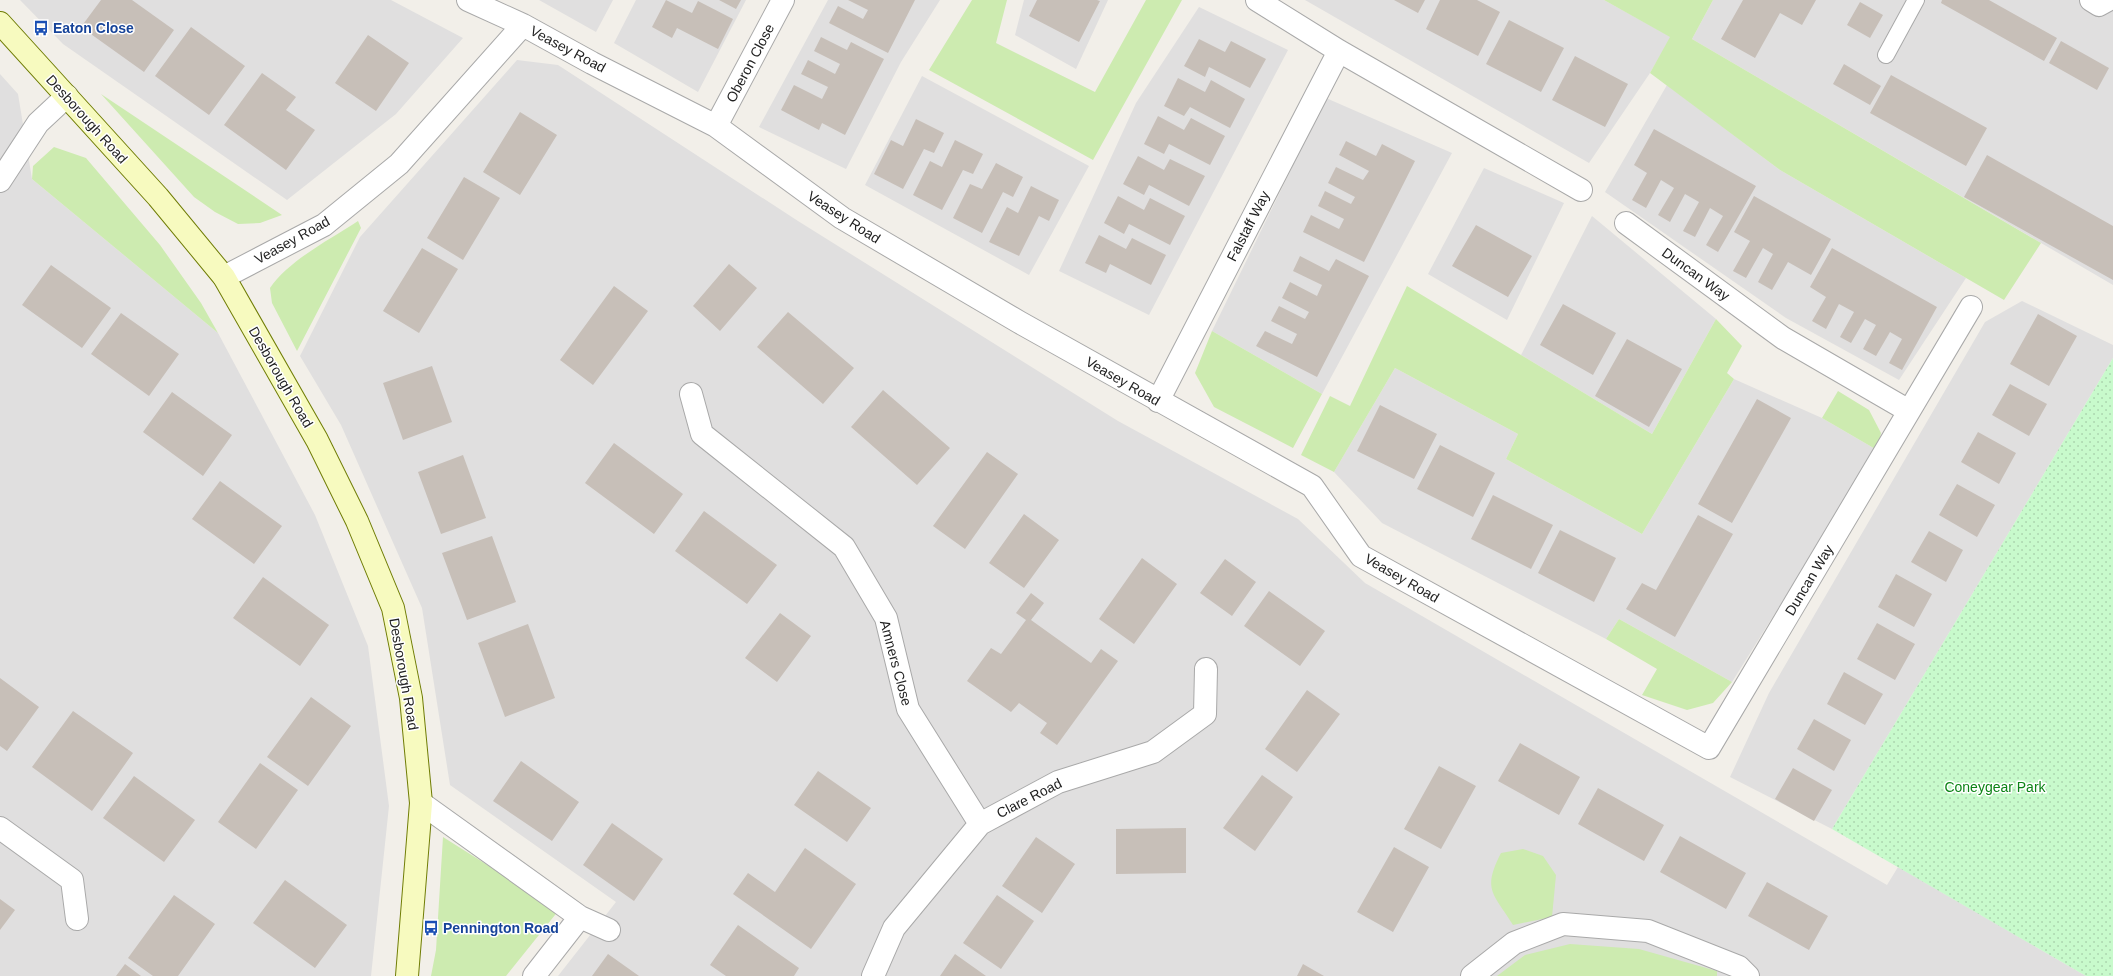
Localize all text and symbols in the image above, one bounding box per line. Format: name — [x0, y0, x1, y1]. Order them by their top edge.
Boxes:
bus stop icon: Eaton Close — [32, 19, 50, 37]
place label: Eaton Close — [53, 20, 134, 36]
street label: Oberon Close — [723, 21, 777, 105]
street label: Veasey Road — [527, 22, 609, 76]
street label: Desborough Road — [43, 71, 131, 167]
street label: Veasey Road — [805, 188, 883, 246]
street label: Falstaff Way — [1223, 188, 1273, 264]
street label: Veasey Road — [252, 213, 332, 267]
street label: Duncan Way — [1659, 244, 1733, 304]
street label: Desborough Road — [246, 324, 316, 430]
street label: Veasey Road — [1083, 353, 1163, 409]
street label: Duncan Way — [1782, 542, 1836, 618]
street label: Veasey Road — [1362, 550, 1442, 606]
street label: Desborough Road — [386, 617, 422, 731]
street label: Amners Close — [877, 618, 915, 708]
street label: Clare Road — [994, 775, 1064, 821]
park label: Coneygear Park — [1944, 779, 2047, 795]
bus stop icon: Pennington Road — [422, 919, 440, 937]
place label: Pennington Road — [443, 920, 559, 936]

